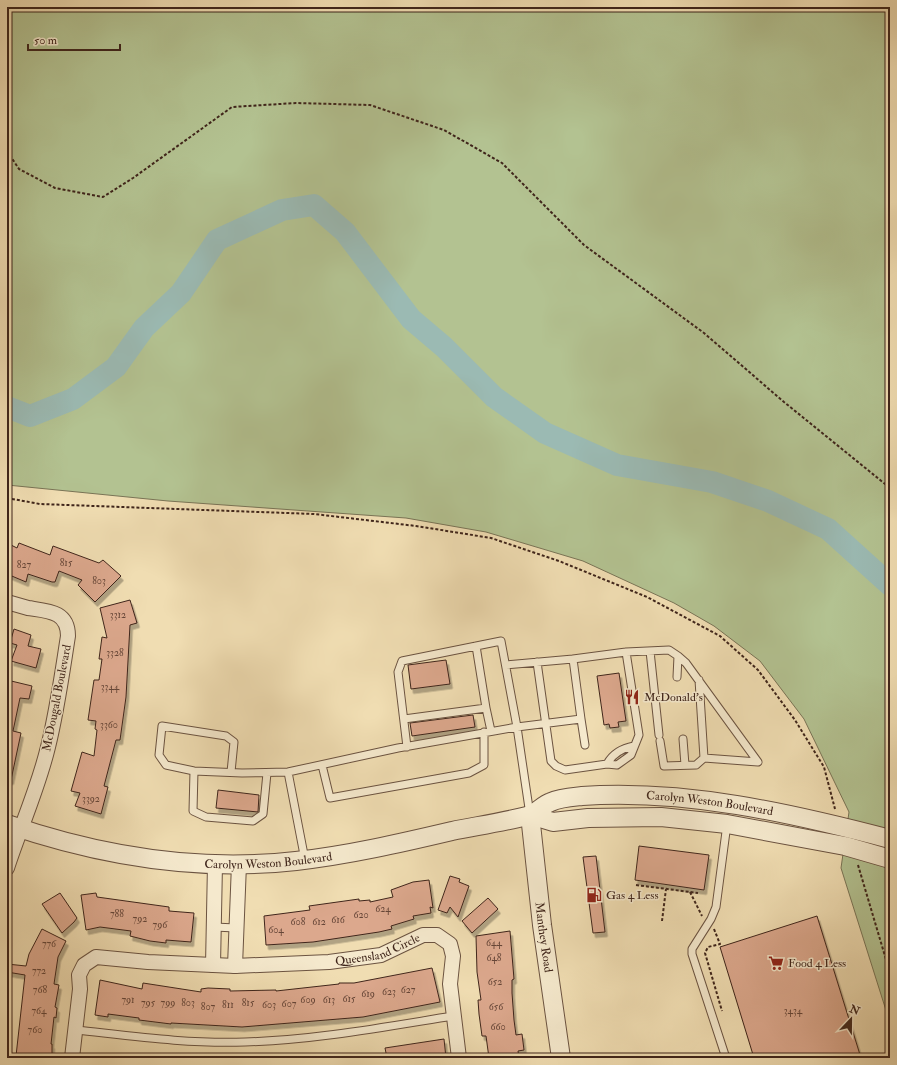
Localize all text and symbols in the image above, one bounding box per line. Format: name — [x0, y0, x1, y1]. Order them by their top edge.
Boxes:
scale bar — [28, 26, 120, 52]
text: 50 m — [34, 33, 58, 48]
house number: 815 — [60, 557, 73, 569]
house number: 827 — [17, 559, 32, 571]
house number: 803 — [92, 575, 106, 587]
house number: 3312 — [110, 609, 126, 621]
street label: McDougald Boulevard — [39, 643, 75, 753]
house number: 3328 — [106, 647, 124, 659]
house number: 3344 — [101, 681, 120, 693]
restaurant icon: McDonald's — [623, 688, 641, 706]
place label: McDonald's — [644, 690, 703, 705]
house number: 3360 — [100, 719, 118, 731]
street label: Carolyn Weston Boulevard — [646, 788, 774, 819]
house number: 3392 — [82, 793, 100, 805]
street label: Carolyn Weston Boulevard — [204, 849, 333, 872]
fuel station icon: Gas 4 Less — [585, 886, 603, 904]
place label: Gas 4 Less — [606, 888, 659, 903]
street label: Manthey Road — [532, 901, 556, 973]
house number: 624 — [375, 903, 391, 915]
house number: 788 — [110, 908, 124, 920]
house number: 620 — [353, 909, 369, 921]
house number: 792 — [133, 913, 147, 925]
house number: 616 — [331, 914, 346, 926]
house number: 608 — [291, 916, 306, 928]
house number: 612 — [312, 916, 326, 928]
house number: 796 — [153, 919, 168, 931]
house number: 604 — [268, 924, 284, 936]
street label: Queensland Circle — [334, 930, 422, 969]
house number: 644 — [486, 937, 503, 949]
house number: 776 — [42, 938, 57, 950]
house number: 648 — [486, 952, 502, 964]
supermarket icon: Food 4 Less — [767, 954, 785, 972]
place label: Food 4 Less — [788, 956, 846, 971]
house number: 772 — [32, 965, 46, 977]
house number: 652 — [488, 976, 502, 988]
house number: 768 — [33, 984, 47, 996]
house number: 627 — [401, 984, 416, 996]
house number: 623 — [382, 986, 396, 998]
house number: 619 — [361, 988, 375, 1000]
house number: 615 — [343, 993, 356, 1005]
house number: 791 — [121, 994, 135, 1006]
house number: 609 — [300, 994, 316, 1006]
house number: 613 — [323, 994, 335, 1006]
house number: 795 — [141, 997, 156, 1009]
house number: 799 — [161, 997, 175, 1009]
house number: 803 — [181, 997, 195, 1009]
house number: 815 — [242, 997, 255, 1009]
house number: 607 — [282, 998, 297, 1010]
house number: 811 — [222, 999, 234, 1011]
house number: 603 — [262, 999, 276, 1011]
north arrow — [831, 999, 871, 1039]
house number: 807 — [201, 1001, 216, 1013]
house number: 656 — [489, 1001, 504, 1013]
text: N — [847, 1002, 863, 1018]
house number: 764 — [31, 1005, 47, 1017]
house number: 3434 — [784, 1005, 803, 1017]
house number: 660 — [490, 1021, 506, 1033]
house number: 760 — [28, 1024, 42, 1036]

